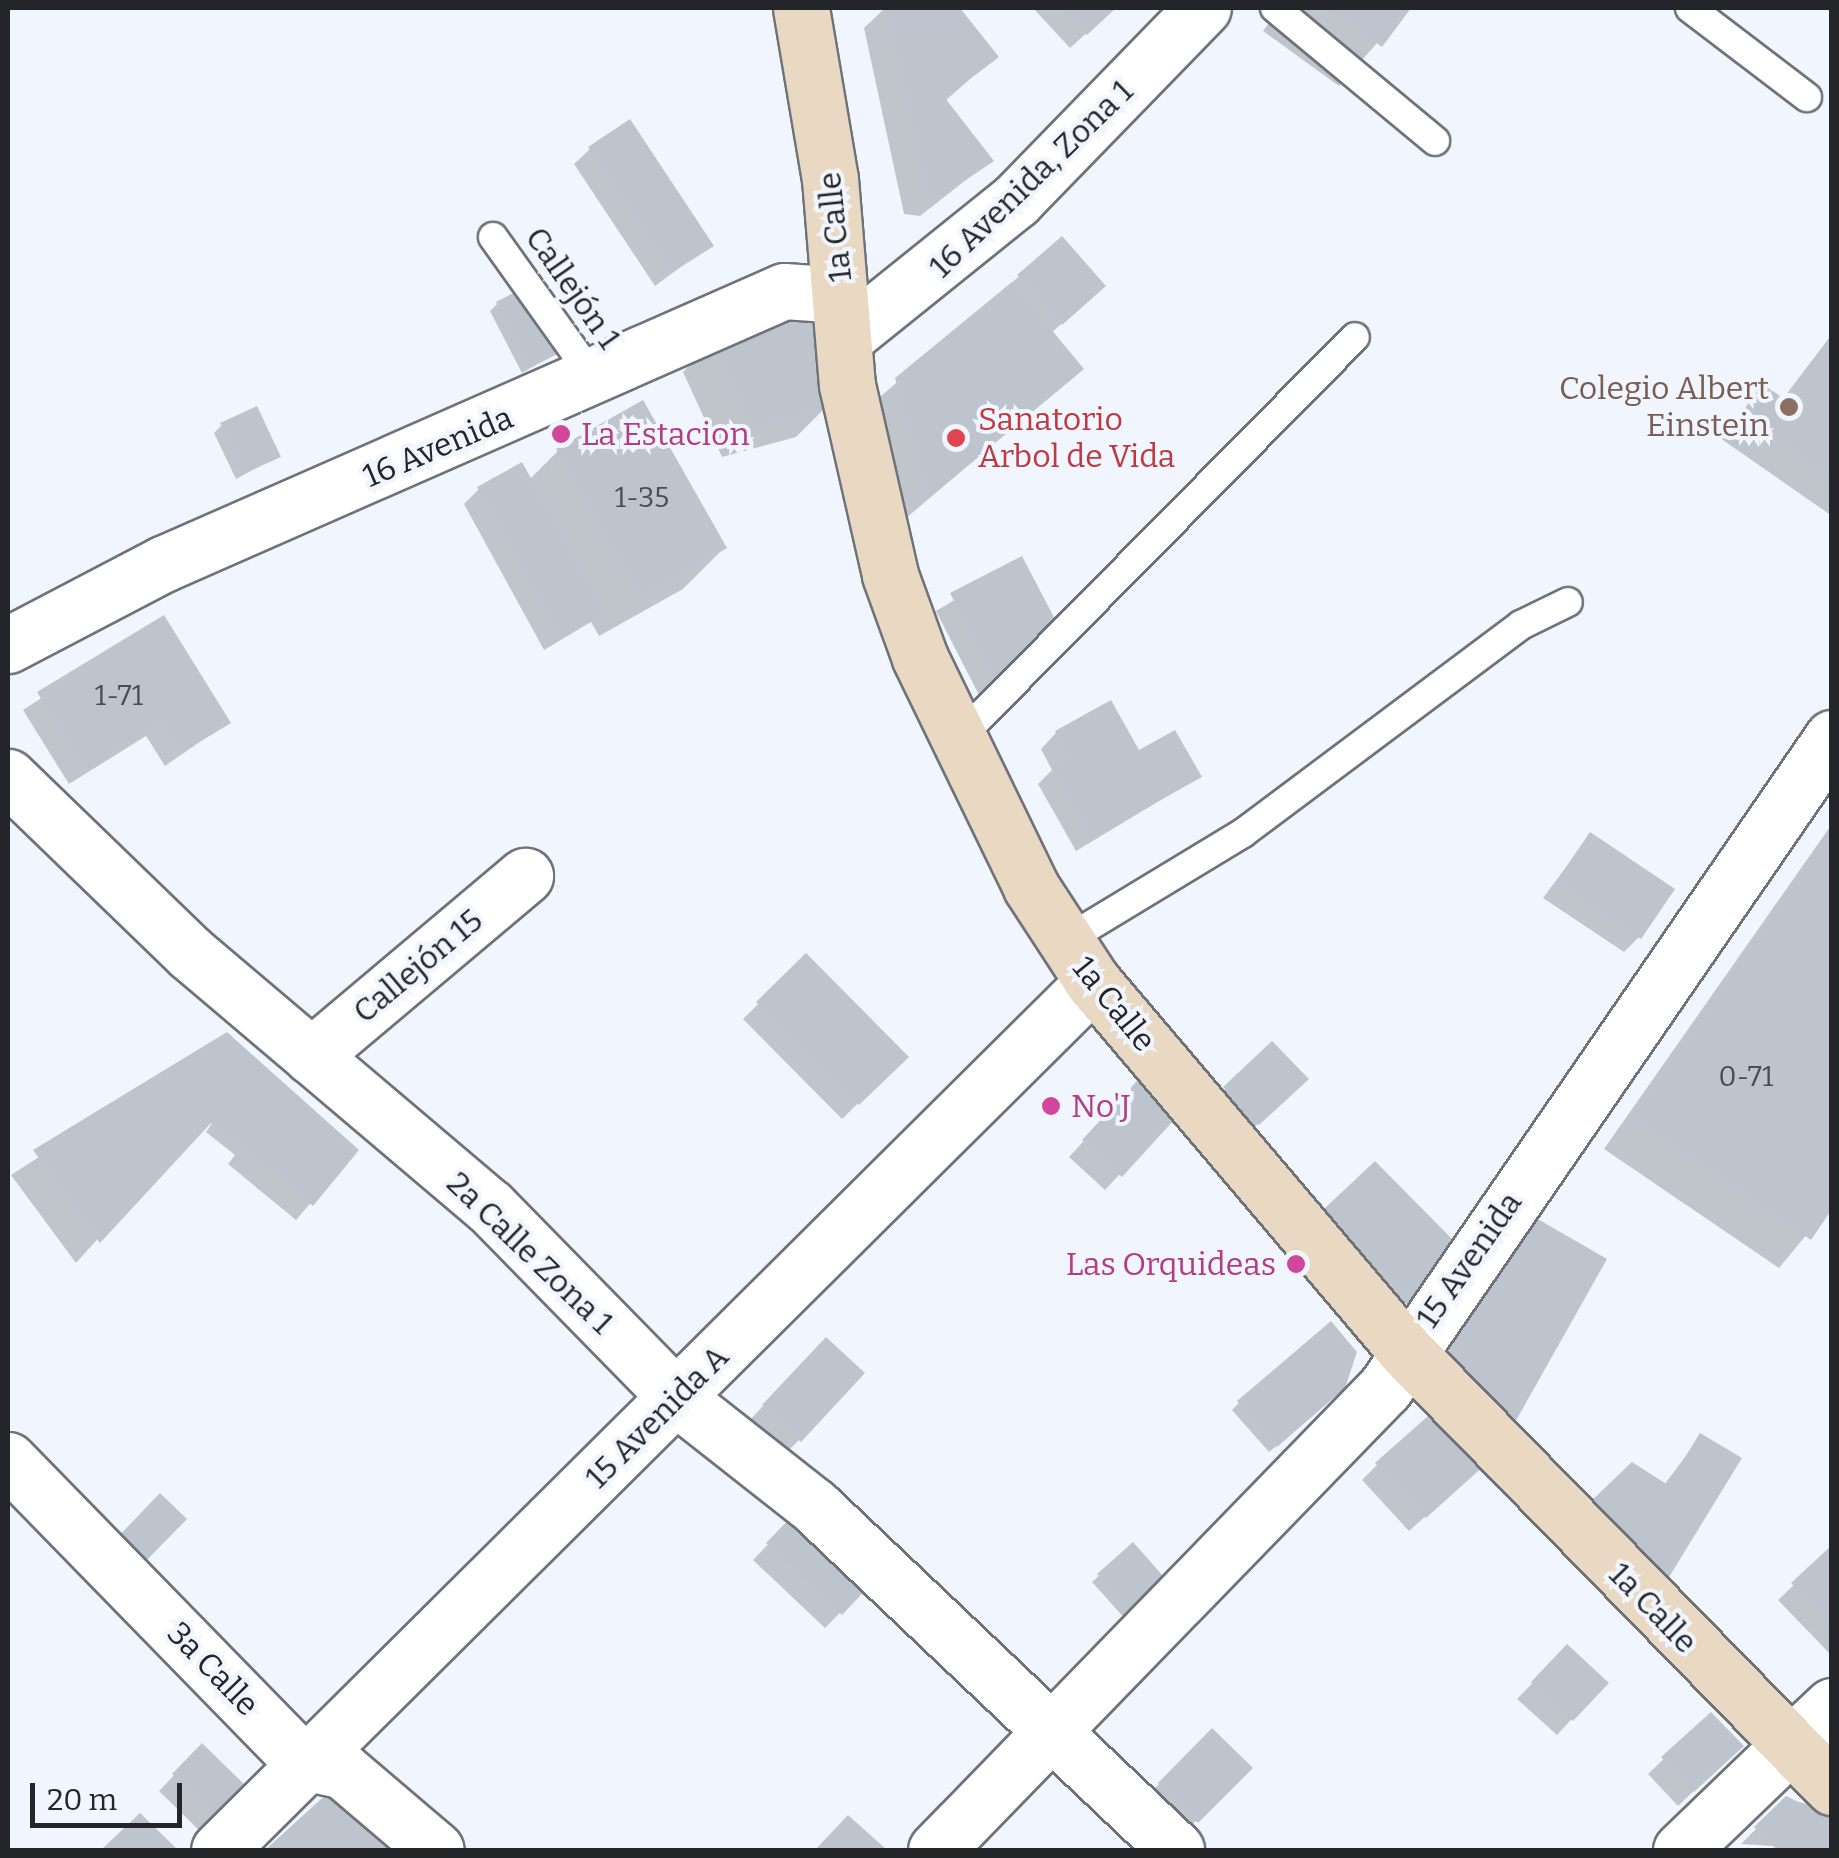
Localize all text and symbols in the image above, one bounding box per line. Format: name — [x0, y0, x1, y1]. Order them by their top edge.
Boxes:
street label: 16 Avenida, Zona 1 — [921, 72, 1141, 286]
street label: 1a Calle — [810, 170, 860, 284]
street label: Callejón 1 — [517, 220, 629, 356]
place label: Colegio Albert Einstein — [1559, 370, 1769, 445]
marker: Colegio Albert Einstein — [1778, 396, 1800, 418]
street label: 16 Avenida — [357, 398, 519, 496]
place label: Sanatorio Arbol de Vida — [978, 401, 1175, 476]
place label: La Estacion — [581, 415, 750, 453]
marker: La Estacion — [550, 423, 572, 445]
marker: Sanatorio Arbol de Vida — [943, 425, 969, 451]
house number: 1-35 — [615, 481, 669, 515]
house number: 1-71 — [95, 679, 143, 713]
street label: Callejón 15 — [346, 901, 490, 1031]
street label: 1a Calle — [1064, 949, 1164, 1059]
house number: 0-71 — [1719, 1060, 1773, 1094]
place label: No'J — [1071, 1087, 1131, 1125]
marker: No'J — [1040, 1095, 1062, 1117]
street label: 2a Calle Zona 1 — [439, 1164, 621, 1342]
street label: 15 Avenida — [1408, 1185, 1530, 1335]
place label: Las Orquideas — [1066, 1245, 1276, 1283]
marker: Las Orquideas — [1285, 1253, 1307, 1275]
street label: 15 Avenida A — [578, 1338, 736, 1496]
street label: 1a Calle — [1601, 1555, 1705, 1661]
street label: 3a Calle — [159, 1614, 267, 1724]
scale bar — [35, 1763, 188, 1825]
text: 20 m — [47, 1782, 117, 1818]

